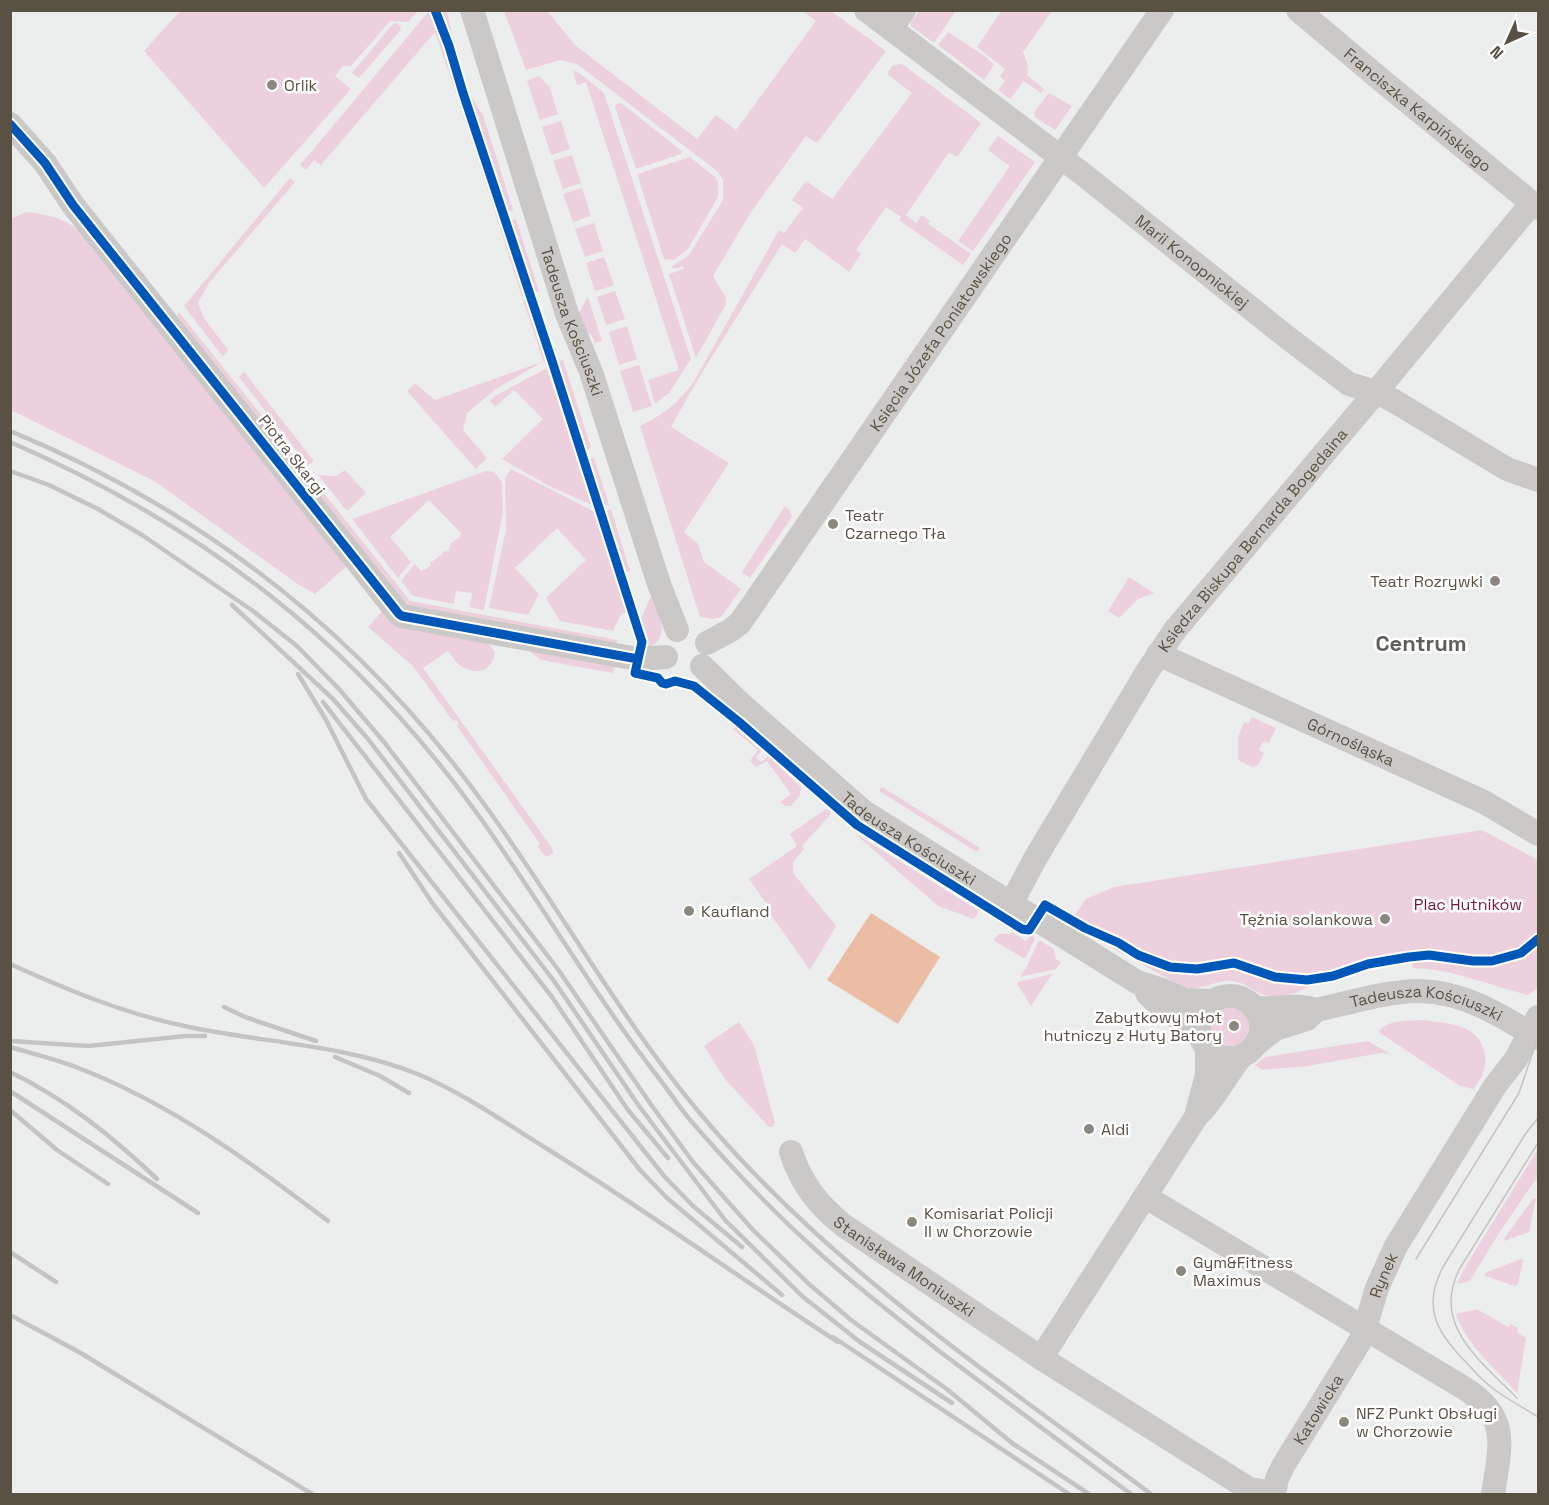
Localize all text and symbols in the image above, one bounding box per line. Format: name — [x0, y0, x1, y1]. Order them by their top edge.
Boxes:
north arrow — [1477, 12, 1537, 72]
text: N — [1486, 41, 1508, 63]
street label: Franciszka Karpińskiego — [1340, 43, 1496, 177]
place label: Orlik — [284, 75, 318, 96]
marker: Orlik — [265, 78, 279, 92]
street label: Marii Konopnickiej — [1131, 210, 1253, 313]
street label: Księcia Józefa Poniatowskiego — [865, 229, 1016, 435]
street label: Tadeusza Kościuszki — [536, 244, 608, 398]
street label: Piotra Skargi — [254, 410, 330, 500]
street label: Księdza Biskupa Bernarda Bogedaina — [1153, 424, 1352, 656]
place label: Teatr Czarnego Tła — [845, 505, 946, 544]
marker: Teatr Czarnego Tła — [826, 517, 840, 531]
place label: Teatr Rozrywki — [1370, 571, 1483, 592]
marker: Teatr Rozrywki — [1488, 574, 1502, 588]
district label: Centrum — [1375, 629, 1467, 657]
street label: Górnośląska — [1304, 713, 1398, 771]
street label: Tadeusza Kościuszki — [837, 787, 980, 890]
park label: Plac Hutników — [1414, 894, 1522, 915]
place label: Kaufland — [701, 901, 769, 922]
marker: Kaufland — [682, 904, 696, 918]
place label: Tężnia solankowa — [1240, 909, 1373, 930]
marker: Tężnia solankowa — [1378, 912, 1392, 926]
street label: Tadeusza Kościuszki — [1348, 980, 1507, 1026]
place label: Zabytkowy młot hutniczy z Huty Batory — [1044, 1007, 1222, 1046]
marker: Zabytkowy młot hutniczy z Huty Batory — [1227, 1019, 1241, 1033]
place label: Aldi — [1101, 1119, 1129, 1140]
marker: Aldi — [1082, 1122, 1096, 1136]
place label: Komisariat Policji II w Chorzowie — [924, 1203, 1053, 1242]
street label: Stanisława Moniuszki — [829, 1211, 979, 1321]
marker: Komisariat Policji II w Chorzowie — [905, 1215, 919, 1229]
street label: Rynek — [1364, 1249, 1402, 1300]
place label: Gym&Fitness Maximus — [1193, 1252, 1293, 1291]
marker: Gym&Fitness Maximus — [1174, 1264, 1188, 1278]
street label: Katowicka — [1288, 1370, 1348, 1448]
place label: NFZ Punkt Obsługi w Chorzowie — [1356, 1403, 1497, 1442]
marker: NFZ Punkt Obsługi w Chorzowie — [1337, 1415, 1351, 1429]

